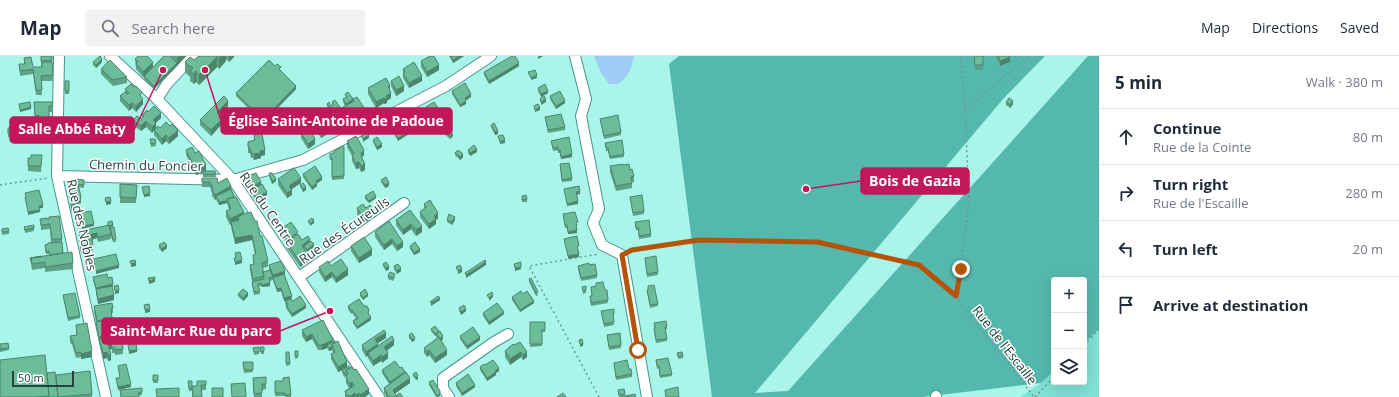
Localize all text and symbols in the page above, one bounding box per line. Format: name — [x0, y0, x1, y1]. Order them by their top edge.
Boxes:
search box — [85, 10, 365, 46]
text: Map — [20, 15, 61, 41]
icon: search — [99, 17, 121, 39]
text: Search here — [131, 18, 215, 38]
text: Map — [1201, 18, 1230, 37]
text: Directions — [1252, 18, 1318, 37]
text: Saved — [1340, 18, 1379, 37]
text: 5 min — [1115, 71, 1162, 94]
text: Walk · 380 m — [1306, 73, 1383, 91]
callout: Église Saint-Antoine de Padoue — [221, 108, 452, 134]
text: Église Saint-Antoine de Padoue — [228, 111, 444, 130]
callout: Salle Abbé Raty — [10, 117, 134, 143]
text: Continue — [1153, 118, 1221, 138]
text: Salle Abbé Raty — [18, 119, 126, 138]
icon: ahead — [1115, 126, 1137, 148]
text: 80 m — [1353, 128, 1383, 146]
text: Rue de la Cointe — [1153, 138, 1251, 156]
street label: Chemin du Foncier — [89, 155, 204, 175]
street label: Rue du Centre — [236, 168, 300, 250]
callout: Bois de Gazia — [861, 168, 969, 194]
text: Bois de Gazia — [869, 171, 961, 190]
text: Turn right — [1153, 174, 1228, 194]
street label: Rue des Nobles — [63, 177, 101, 273]
icon: right — [1115, 182, 1137, 204]
text: 280 m — [1345, 184, 1383, 202]
street label: Rue des Écureuils — [295, 192, 393, 268]
text: Rue de l'Escaille — [1153, 194, 1248, 212]
icon: left — [1115, 238, 1137, 260]
text: Turn left — [1153, 239, 1218, 259]
text: 20 m — [1353, 240, 1383, 258]
route end — [952, 260, 970, 278]
map controls — [1051, 277, 1087, 385]
button: + — [1051, 277, 1087, 313]
icon: arrive — [1115, 294, 1137, 316]
text: Arrive at destination — [1153, 295, 1308, 315]
street label: Rue de l'Escaille — [969, 302, 1041, 388]
button: − — [1051, 313, 1087, 349]
callout: Saint-Marc Rue du parc — [102, 318, 280, 344]
text: Saint-Marc Rue du parc — [110, 321, 272, 340]
route start — [629, 341, 647, 359]
button: layers — [1051, 349, 1087, 385]
scale bar — [12, 369, 74, 388]
text: 50 m — [18, 370, 44, 385]

